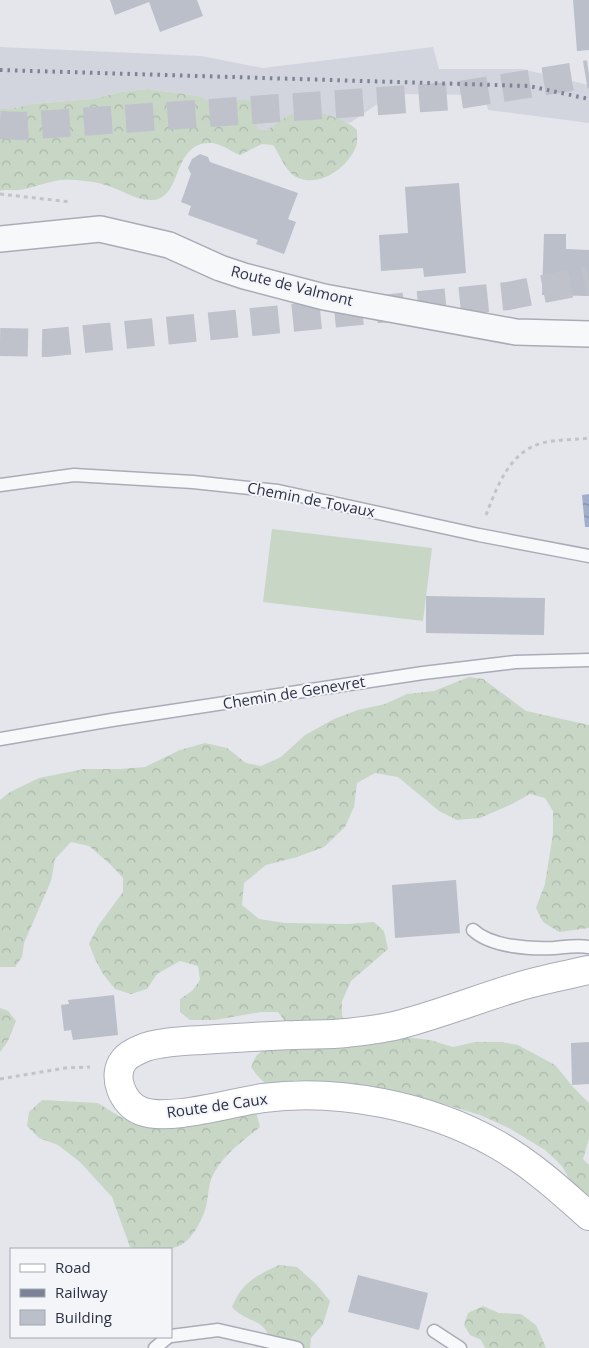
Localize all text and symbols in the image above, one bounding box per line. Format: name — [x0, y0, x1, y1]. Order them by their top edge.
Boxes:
street label: Route de Valmont — [229, 260, 355, 310]
street label: Chemin de Tovaux — [246, 477, 377, 521]
street label: Chemin de Genevret — [221, 671, 366, 713]
street label: Route de Caux — [165, 1088, 269, 1122]
legend — [10, 1248, 172, 1338]
text: Road — [55, 1257, 91, 1277]
text: Railway — [55, 1282, 108, 1302]
text: Building — [55, 1307, 112, 1327]

